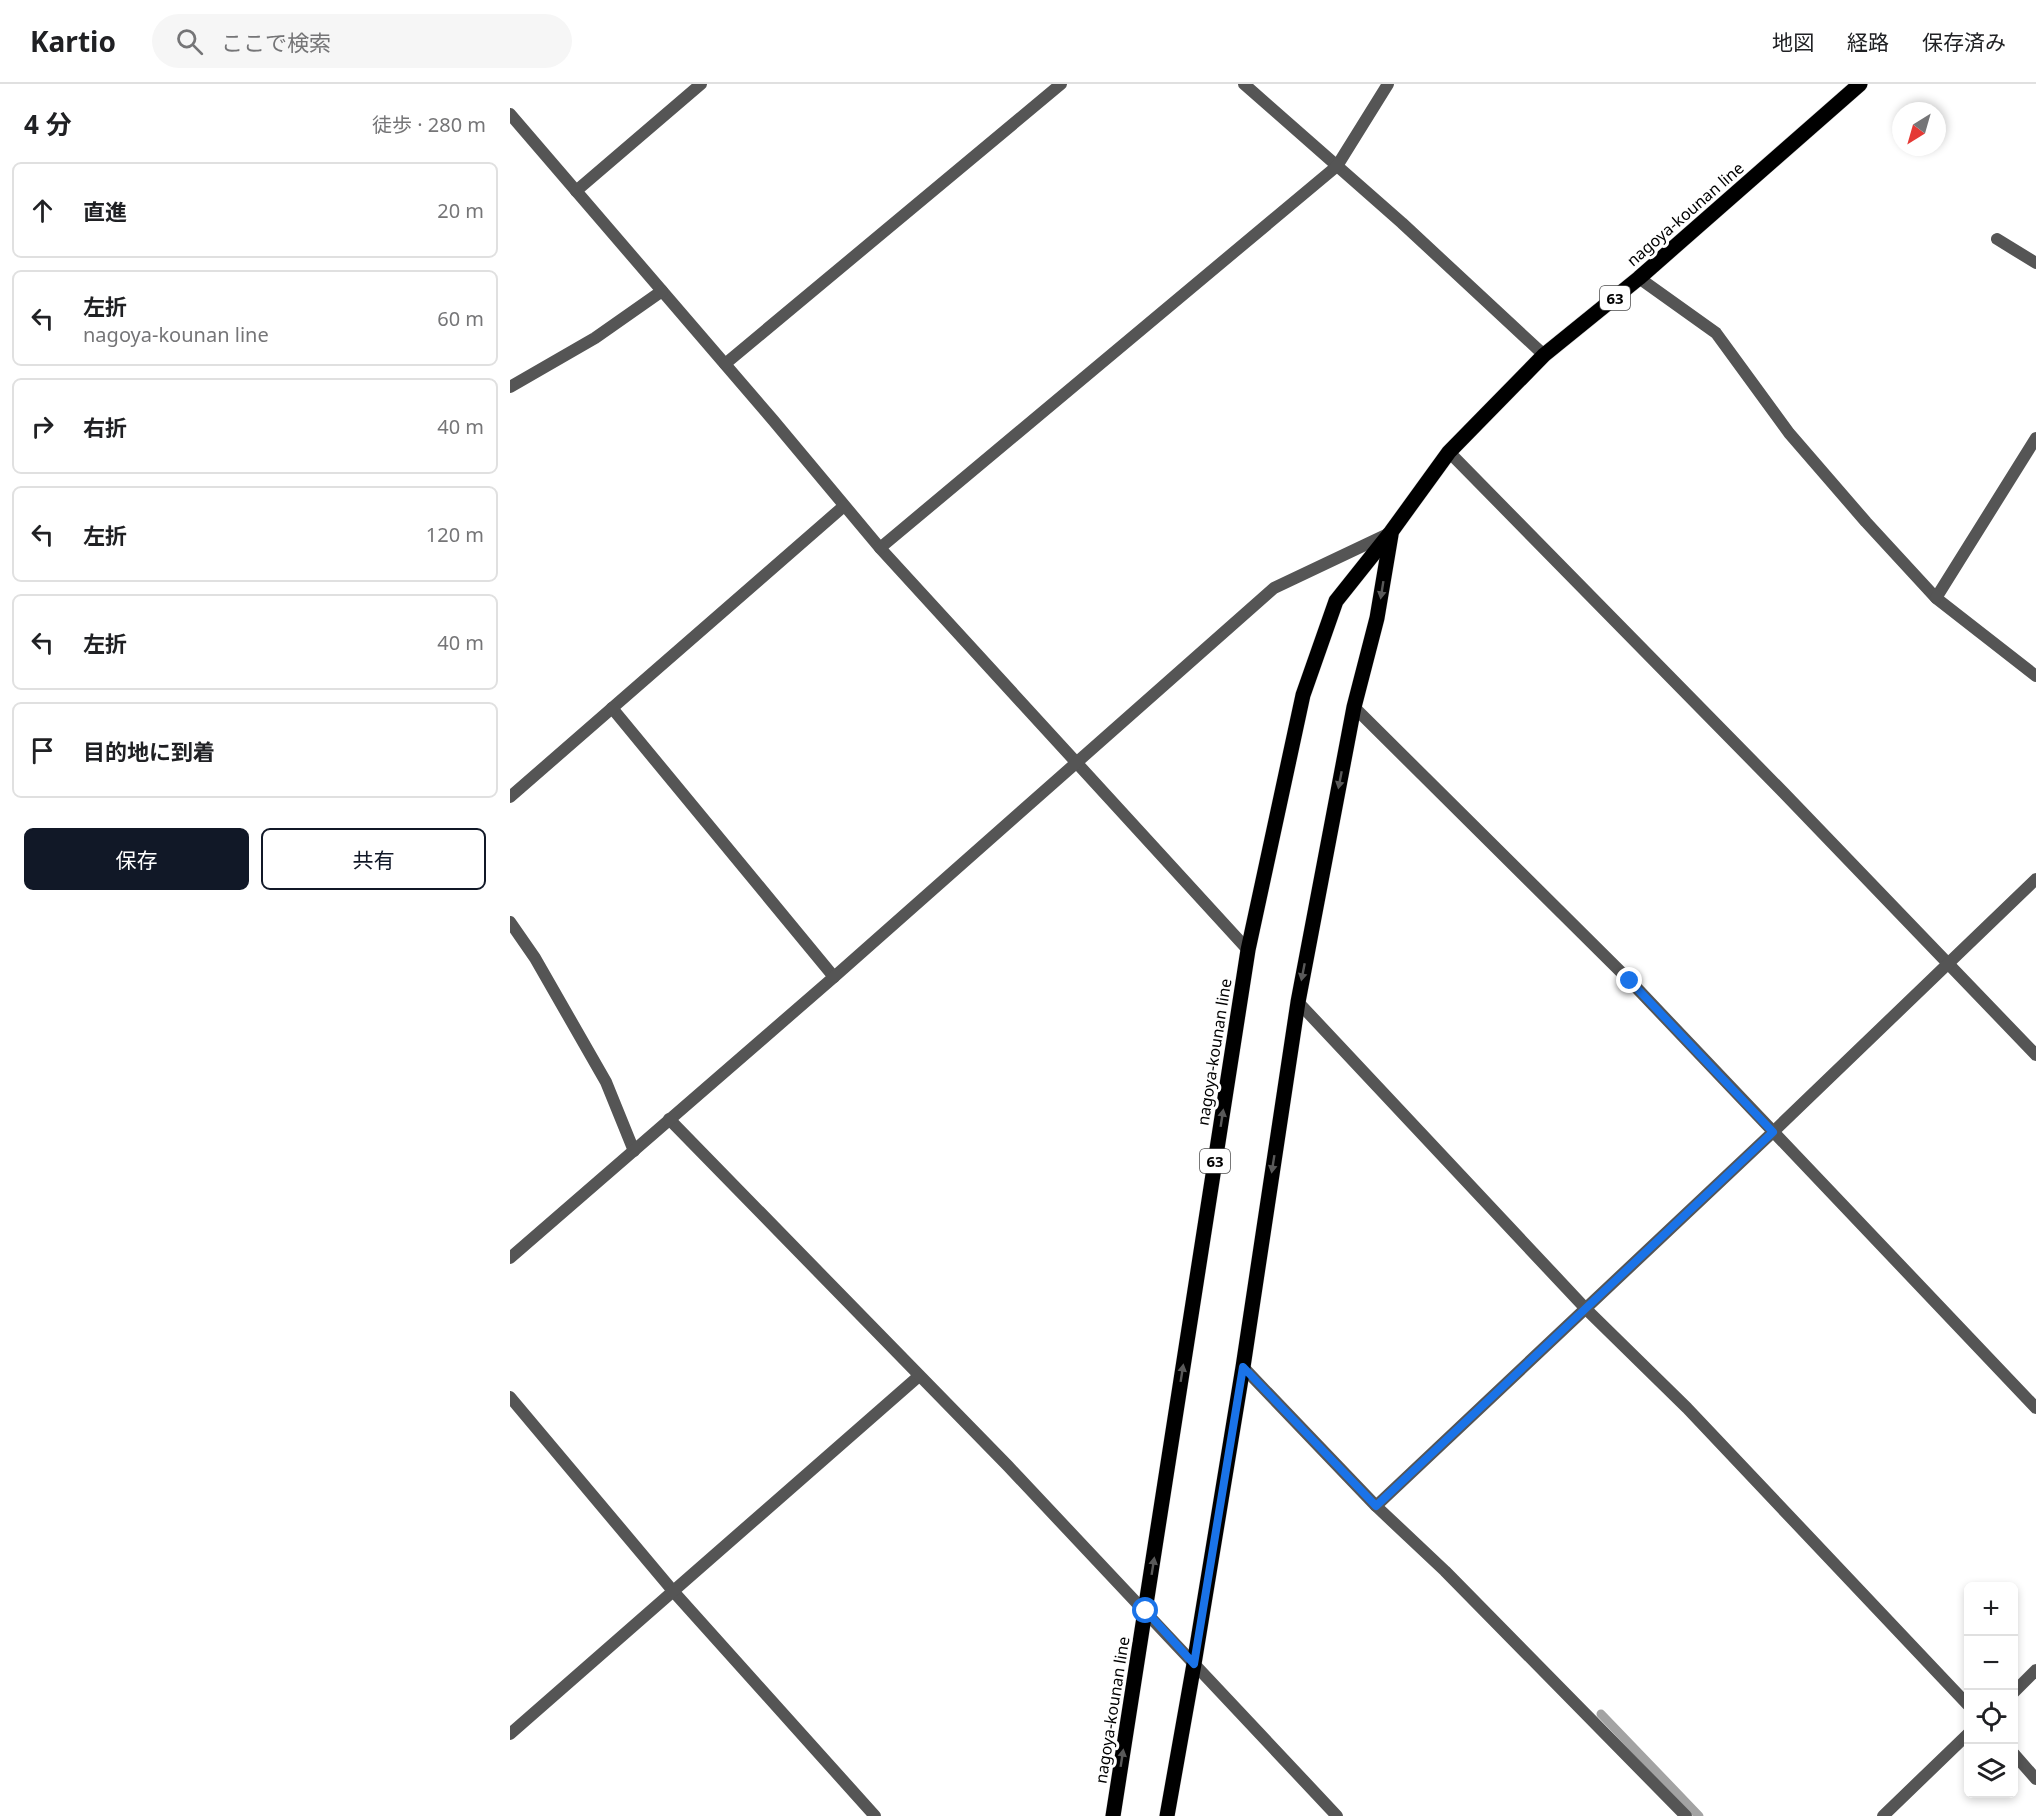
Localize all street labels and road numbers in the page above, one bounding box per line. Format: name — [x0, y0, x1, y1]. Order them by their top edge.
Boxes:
street label: nagoya-kounan line — [1622, 157, 1748, 271]
road number: 63 — [1600, 286, 1630, 310]
street label: nagoya-kounan line — [1192, 977, 1236, 1127]
road number: 63 — [1200, 1149, 1230, 1173]
street label: nagoya-kounan line — [1090, 1635, 1134, 1785]

